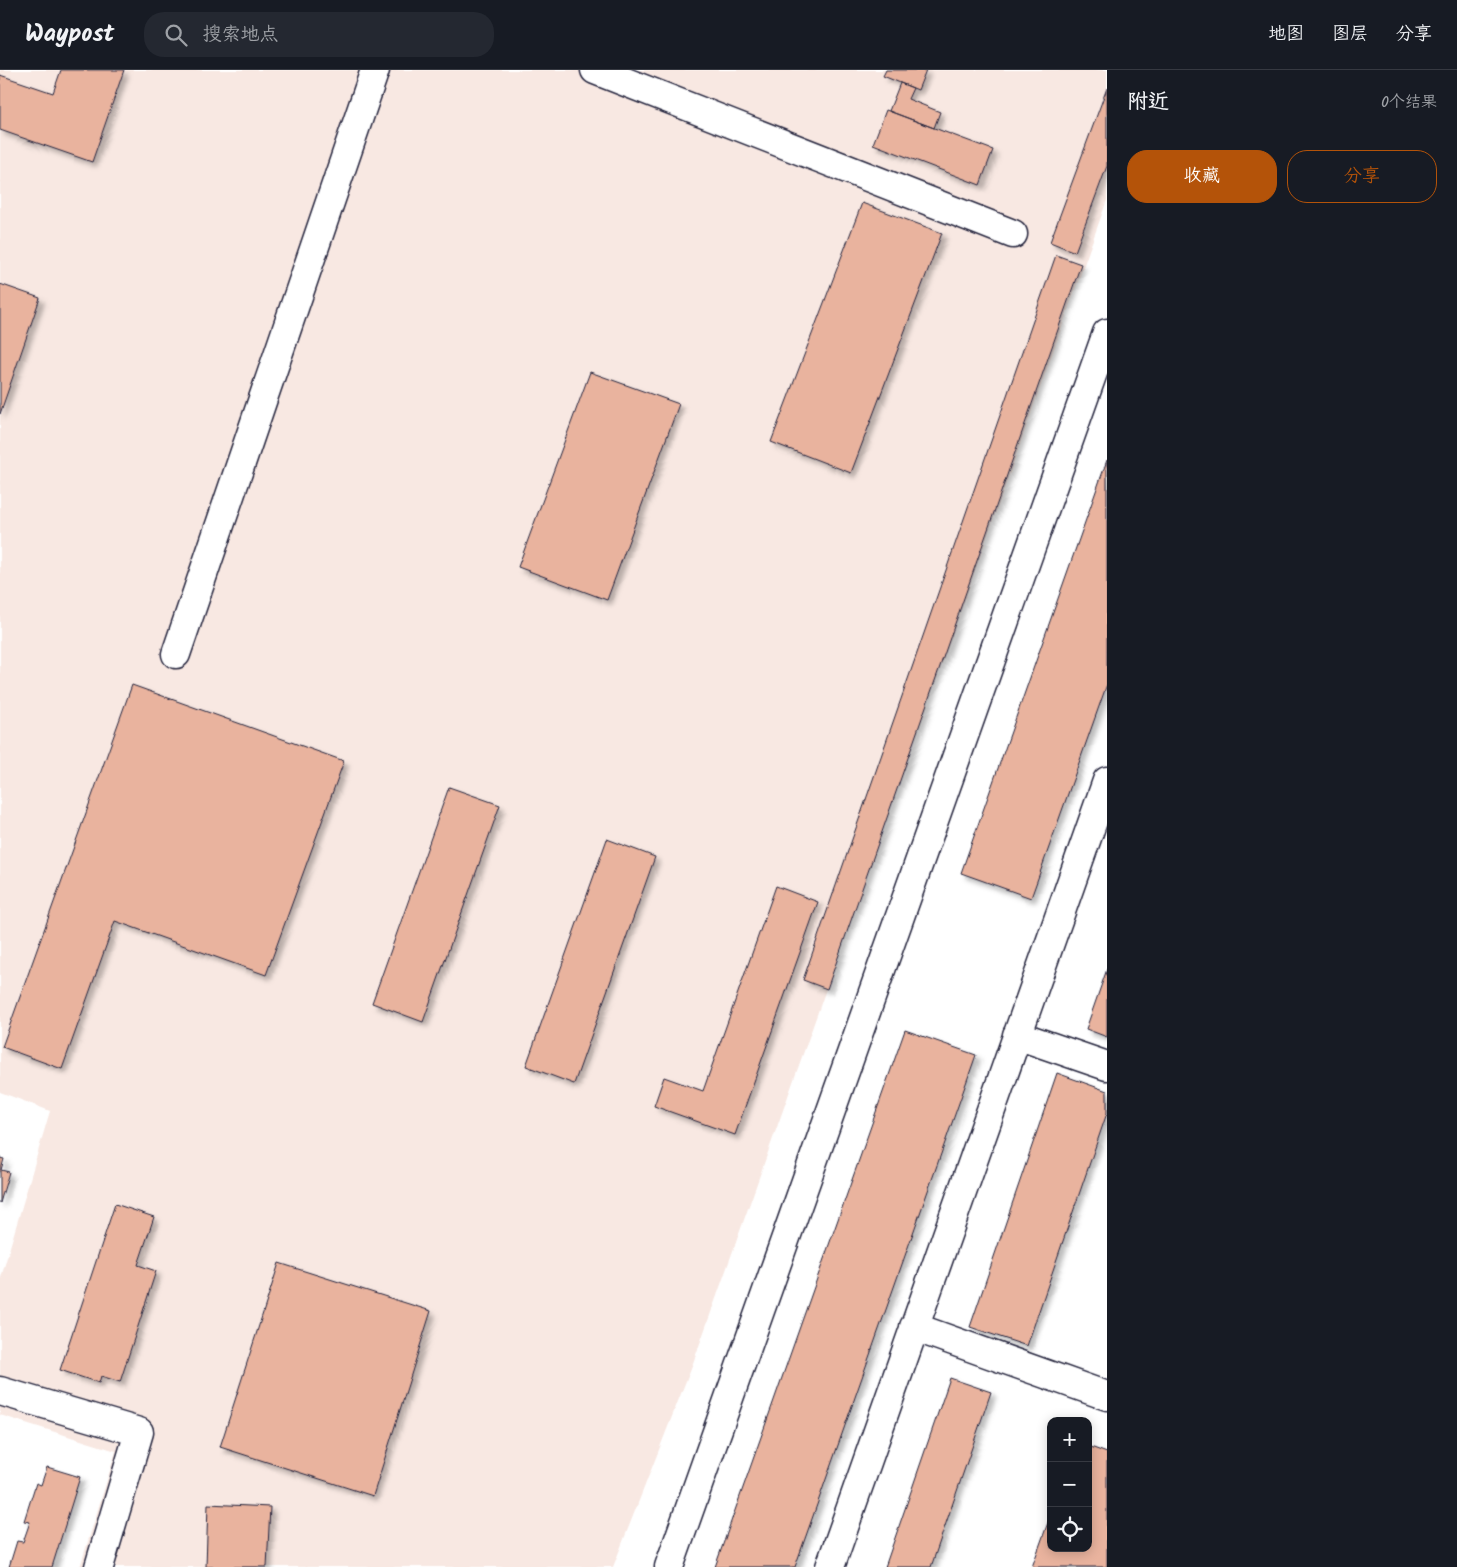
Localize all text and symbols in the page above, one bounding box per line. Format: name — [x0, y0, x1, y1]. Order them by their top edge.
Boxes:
search box — [144, 12, 494, 57]
text: Waypost — [25, 15, 114, 54]
text: 搜索地点 — [202, 20, 278, 50]
text: 地图 — [1268, 20, 1304, 49]
text: 图层 — [1332, 20, 1368, 49]
text: 分享 — [1396, 20, 1432, 49]
icon: search — [162, 21, 190, 49]
text: 附近 — [1127, 86, 1169, 119]
text: 0个结果 — [1381, 90, 1437, 115]
button: 收藏 — [1127, 150, 1277, 203]
button: 分享 — [1287, 150, 1437, 203]
map controls — [1047, 1417, 1092, 1552]
button: + — [1047, 1417, 1092, 1462]
button: − — [1047, 1462, 1092, 1507]
button: locate — [1047, 1507, 1092, 1552]

